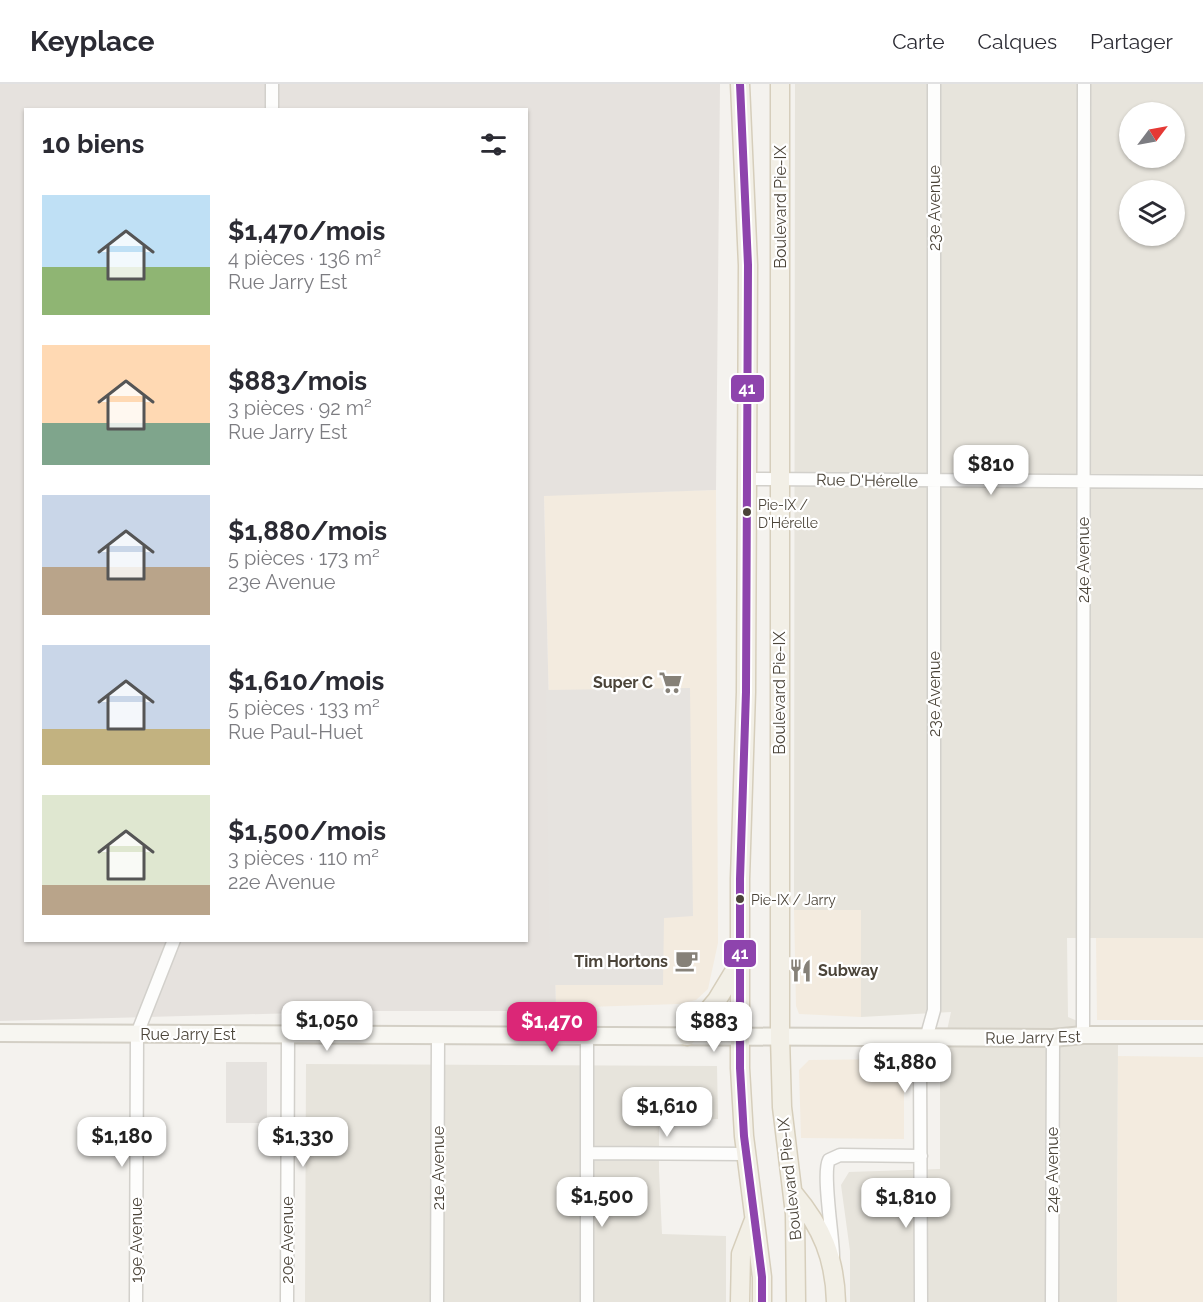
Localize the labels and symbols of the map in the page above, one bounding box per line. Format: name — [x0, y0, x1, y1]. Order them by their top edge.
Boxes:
north arrow — [1119, 102, 1185, 168]
street label: Boulevard Pie-IX — [771, 144, 790, 269]
street label: 23e Avenue — [925, 165, 944, 251]
line badge: 41 — [730, 374, 765, 403]
text: 41 — [738, 379, 756, 398]
pin: $810 — [955, 445, 1027, 496]
street label: Rue D'Hérelle — [816, 470, 918, 491]
place label: Pie-IX / D'Hérelle — [758, 497, 818, 531]
marker: Pie-IX / D'Hérelle — [741, 506, 753, 518]
street label: 24e Avenue — [1074, 517, 1093, 603]
street label: Boulevard Pie-IX — [770, 630, 789, 755]
street label: 23e Avenue — [925, 651, 944, 737]
supermarket icon: Super C — [658, 669, 684, 695]
place label: Super C — [593, 673, 653, 692]
place label: Pie-IX / Jarry — [751, 892, 836, 908]
marker: Pie-IX / Jarry — [734, 893, 746, 905]
line badge: 41 — [723, 939, 757, 968]
text: 41 — [731, 944, 749, 963]
cafe icon: Tim Hortons — [673, 948, 699, 974]
place label: Tim Hortons — [574, 952, 668, 971]
restaurant icon: Subway — [787, 957, 813, 983]
place label: Subway — [818, 961, 879, 980]
pin: $1,050 — [278, 1001, 376, 1052]
pin: $1,470 — [503, 1002, 601, 1053]
pin: $883 — [678, 1002, 750, 1053]
street label: Rue Jarry Est — [140, 1025, 236, 1044]
street label: Rue Jarry Est — [985, 1027, 1082, 1048]
pin: $1,880 — [856, 1043, 954, 1094]
pin: $1,610 — [618, 1087, 716, 1138]
street label: Boulevard Pie-IX — [774, 1116, 805, 1241]
pin: $1,180 — [73, 1117, 171, 1168]
pin: $1,330 — [254, 1117, 352, 1168]
street label: 21e Avenue — [429, 1126, 448, 1210]
street label: 24e Avenue — [1043, 1127, 1062, 1213]
pin: $1,500 — [553, 1177, 651, 1228]
pin: $1,810 — [857, 1178, 955, 1229]
street label: 20e Avenue — [278, 1196, 297, 1284]
street label: 19e Avenue — [127, 1197, 146, 1283]

